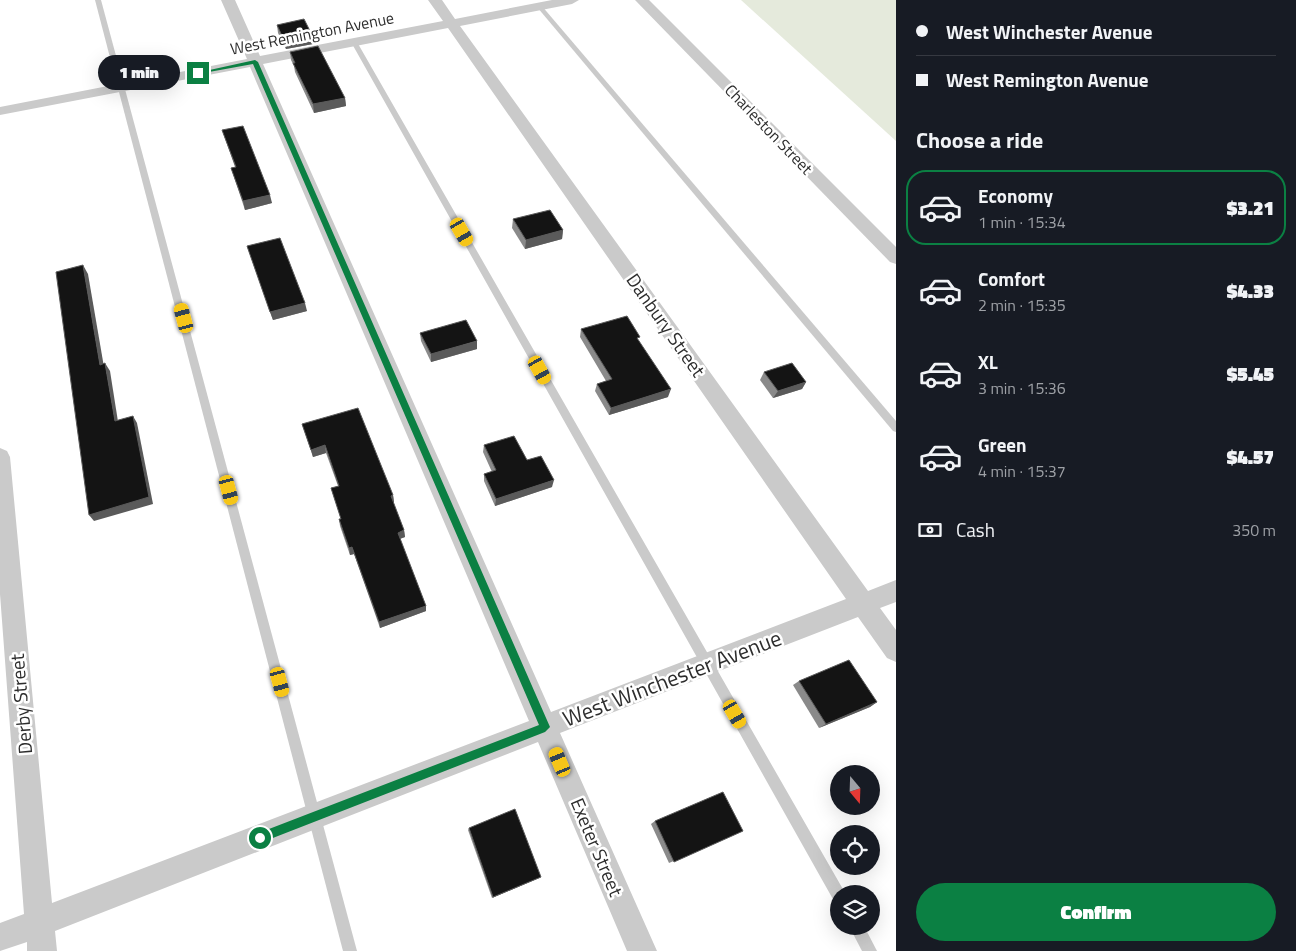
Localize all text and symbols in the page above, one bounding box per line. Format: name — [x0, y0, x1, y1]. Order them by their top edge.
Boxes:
street label: West Remington Avenue — [228, 5, 396, 61]
text: West Winchester Avenue — [946, 17, 1153, 46]
callout: 1 min — [98, 56, 180, 90]
text: 1 min — [119, 60, 159, 84]
route end — [187, 62, 209, 84]
text: West Remington Avenue — [946, 65, 1148, 94]
street label: Charleston Street — [720, 78, 819, 180]
text: Choose a ride — [916, 123, 1043, 157]
text: Economy — [978, 181, 1053, 210]
icon: car — [918, 185, 963, 230]
text: $3.21 — [1227, 193, 1274, 222]
text: 1 min · 15:34 — [978, 210, 1066, 234]
car — [448, 215, 475, 249]
text: Comfort — [978, 264, 1045, 293]
street label: Danbury Street — [620, 267, 713, 383]
icon: car — [918, 268, 963, 313]
text: $4.33 — [1227, 276, 1274, 305]
text: 2 min · 15:35 — [978, 293, 1066, 317]
car — [172, 302, 195, 334]
text: XL — [978, 347, 998, 376]
icon: car — [918, 351, 963, 396]
car — [526, 353, 553, 387]
text: $5.45 — [1227, 359, 1274, 388]
text: 3 min · 15:36 — [978, 376, 1066, 400]
text: Green — [978, 430, 1027, 459]
icon: car — [918, 434, 963, 479]
text: $4.57 — [1227, 442, 1274, 471]
text: 4 min · 15:37 — [978, 459, 1066, 483]
car — [217, 474, 240, 506]
text: Cash — [956, 515, 995, 544]
icon: cash — [916, 516, 944, 544]
text: 350 m — [1232, 518, 1276, 542]
street label: West Winchester Avenue — [558, 621, 786, 735]
street label: Derby Street — [2, 652, 39, 755]
car — [268, 666, 291, 698]
car — [721, 697, 748, 731]
car — [547, 745, 572, 779]
north arrow — [830, 765, 880, 815]
map controls — [830, 765, 880, 935]
street label: Exeter Street — [564, 793, 631, 901]
button: locate — [830, 825, 880, 875]
route start — [249, 827, 271, 849]
button: Confirm — [916, 883, 1276, 941]
button: layers — [830, 885, 880, 935]

